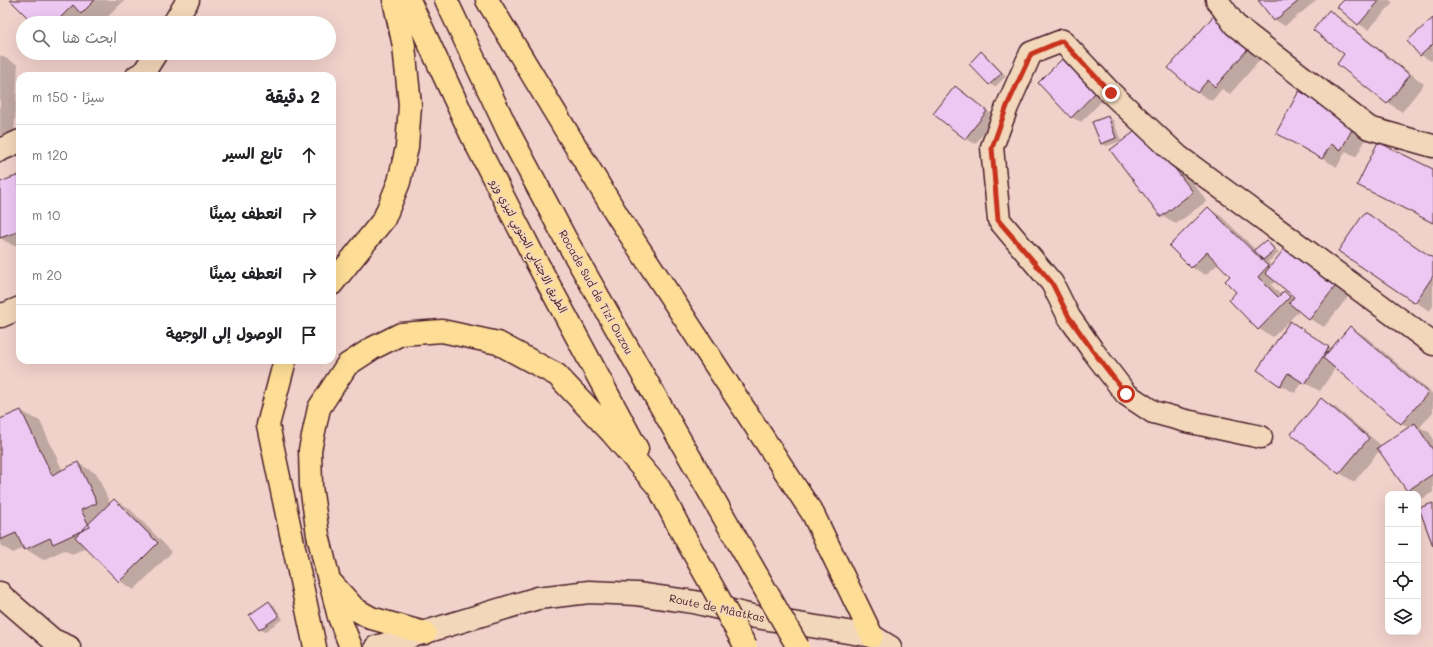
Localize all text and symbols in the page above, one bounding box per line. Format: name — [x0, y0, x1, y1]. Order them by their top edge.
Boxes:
search box — [16, 16, 336, 60]
icon: search — [30, 27, 52, 49]
text: ابحث هنا — [62, 27, 117, 47]
route end — [1102, 84, 1120, 102]
text: 2 دقيقة — [265, 85, 320, 107]
text: سيرًا · 150 m — [32, 88, 105, 105]
text: تابع السير — [223, 143, 282, 163]
icon: ahead — [298, 144, 320, 166]
text: 120 m — [32, 146, 68, 163]
street label: الطريق الاجتنابي الجنوبي لتيزي وزو — [484, 175, 571, 317]
text: انعطف يمينًا — [210, 203, 282, 223]
icon: right — [298, 204, 320, 226]
text: 10 m — [32, 206, 60, 223]
street label: Rocade Sud de Tizi Ouzou — [556, 227, 637, 357]
text: انعطف يمينًا — [210, 263, 282, 283]
icon: right — [298, 264, 320, 286]
text: 20 m — [32, 266, 62, 283]
text: الوصول إلى الوجهة — [166, 323, 282, 343]
icon: arrive — [298, 324, 320, 346]
route start — [1117, 385, 1135, 403]
map controls — [1385, 491, 1421, 635]
button: + — [1385, 491, 1421, 527]
button: − — [1385, 527, 1421, 563]
button: locate — [1385, 563, 1421, 599]
street label: Route de Mâatkas — [668, 590, 766, 625]
button: layers — [1385, 599, 1421, 635]

